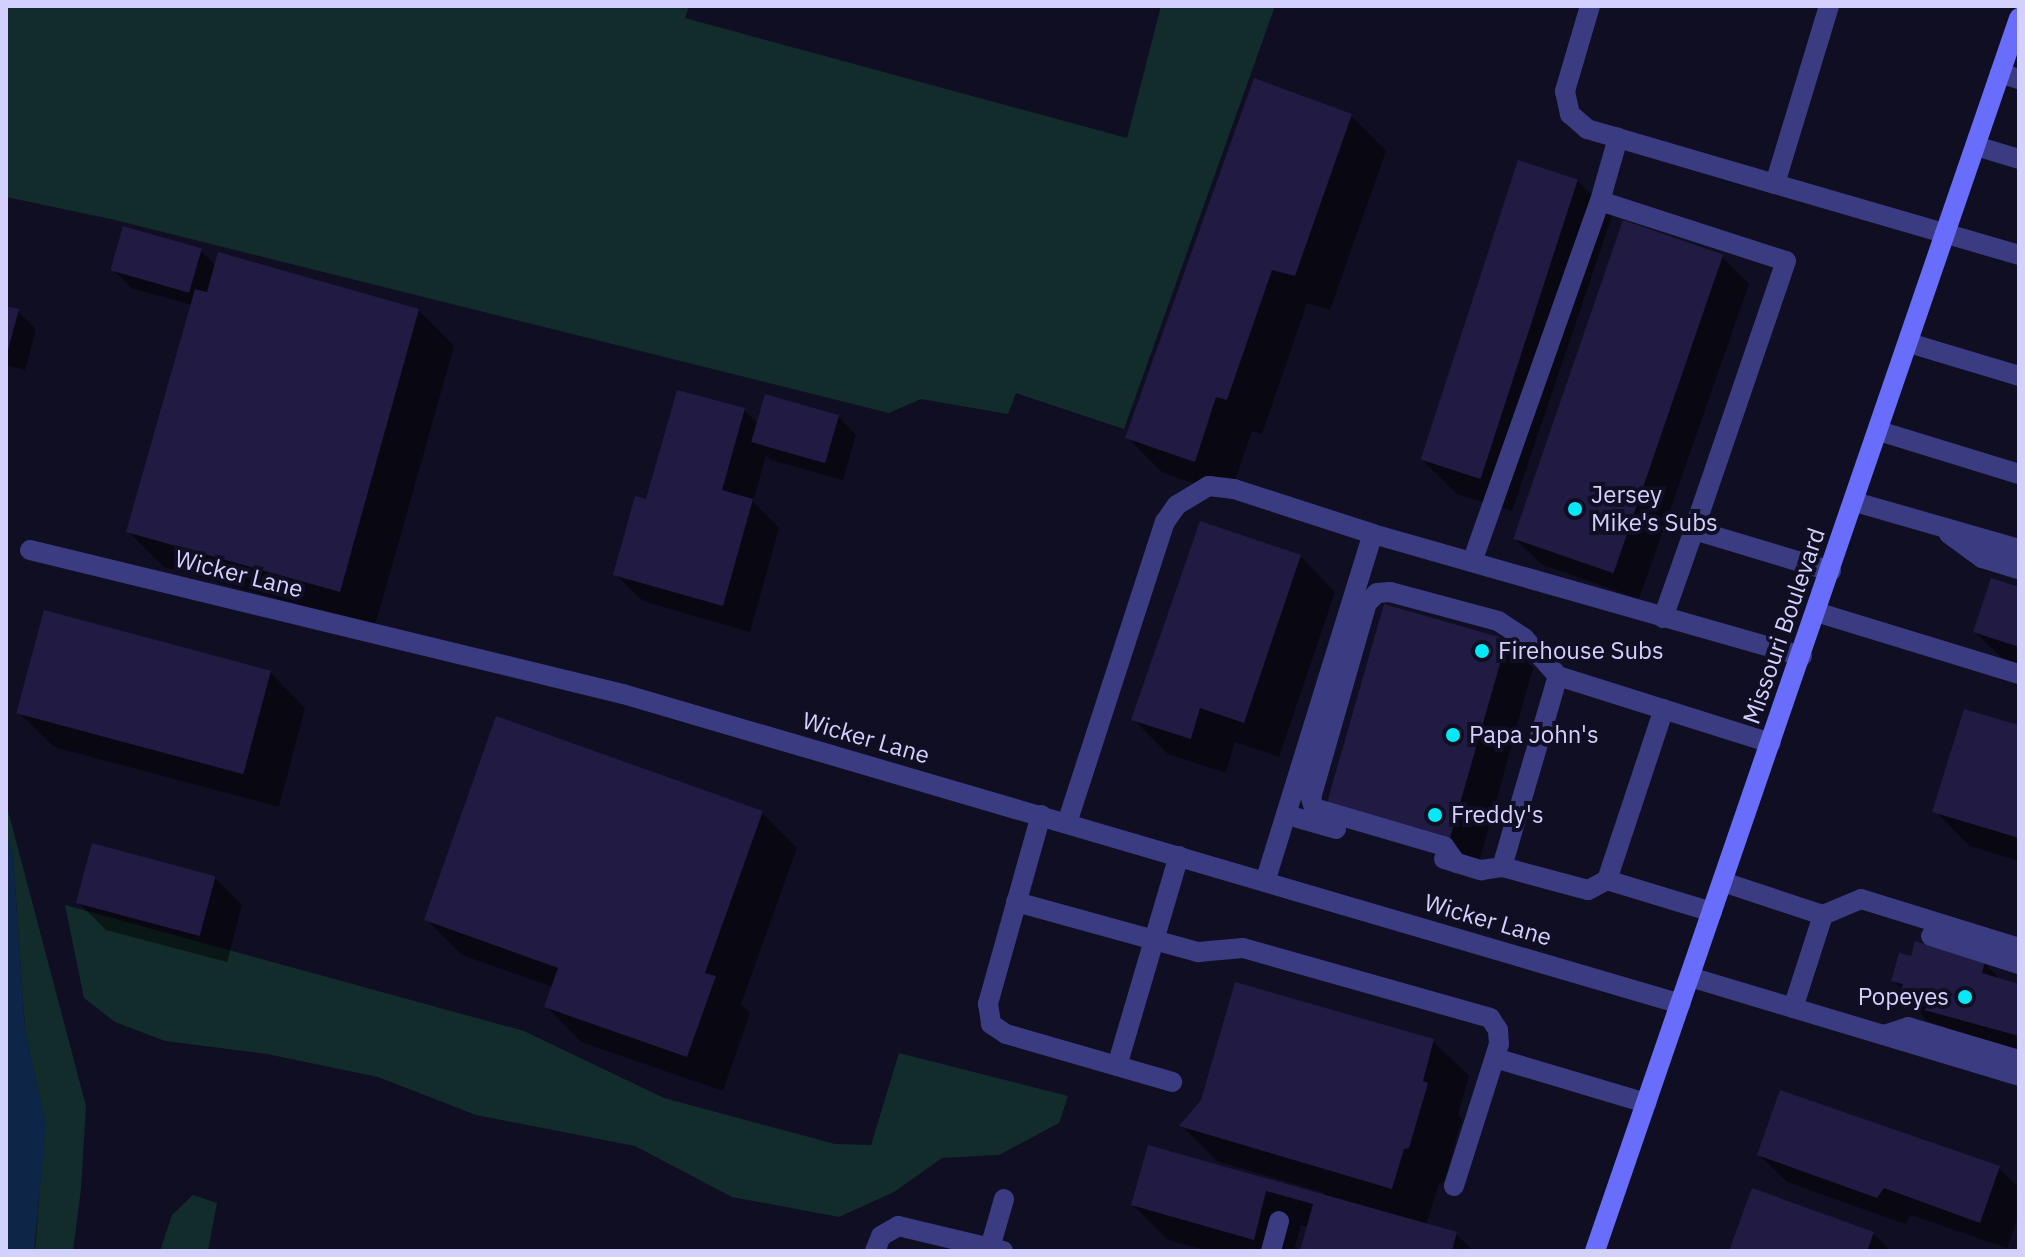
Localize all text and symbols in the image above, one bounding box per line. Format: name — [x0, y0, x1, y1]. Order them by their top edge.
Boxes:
place label: Jersey Mike's Subs — [1591, 481, 1718, 537]
marker: Jersey Mike's Subs — [1566, 500, 1584, 518]
street label: Missouri Boulevard — [1737, 524, 1831, 728]
street label: Wicker Lane — [172, 544, 306, 604]
place label: Firehouse Subs — [1498, 637, 1664, 665]
marker: Firehouse Subs — [1473, 642, 1491, 660]
street label: Wicker Lane — [799, 706, 933, 770]
place label: Papa John's — [1469, 721, 1599, 749]
marker: Papa John's — [1444, 726, 1462, 744]
place label: Freddy's — [1451, 801, 1544, 829]
marker: Freddy's — [1426, 806, 1444, 824]
street label: Wicker Lane — [1421, 888, 1555, 952]
place label: Popeyes — [1858, 983, 1949, 1011]
marker: Popeyes — [1956, 988, 1974, 1006]

